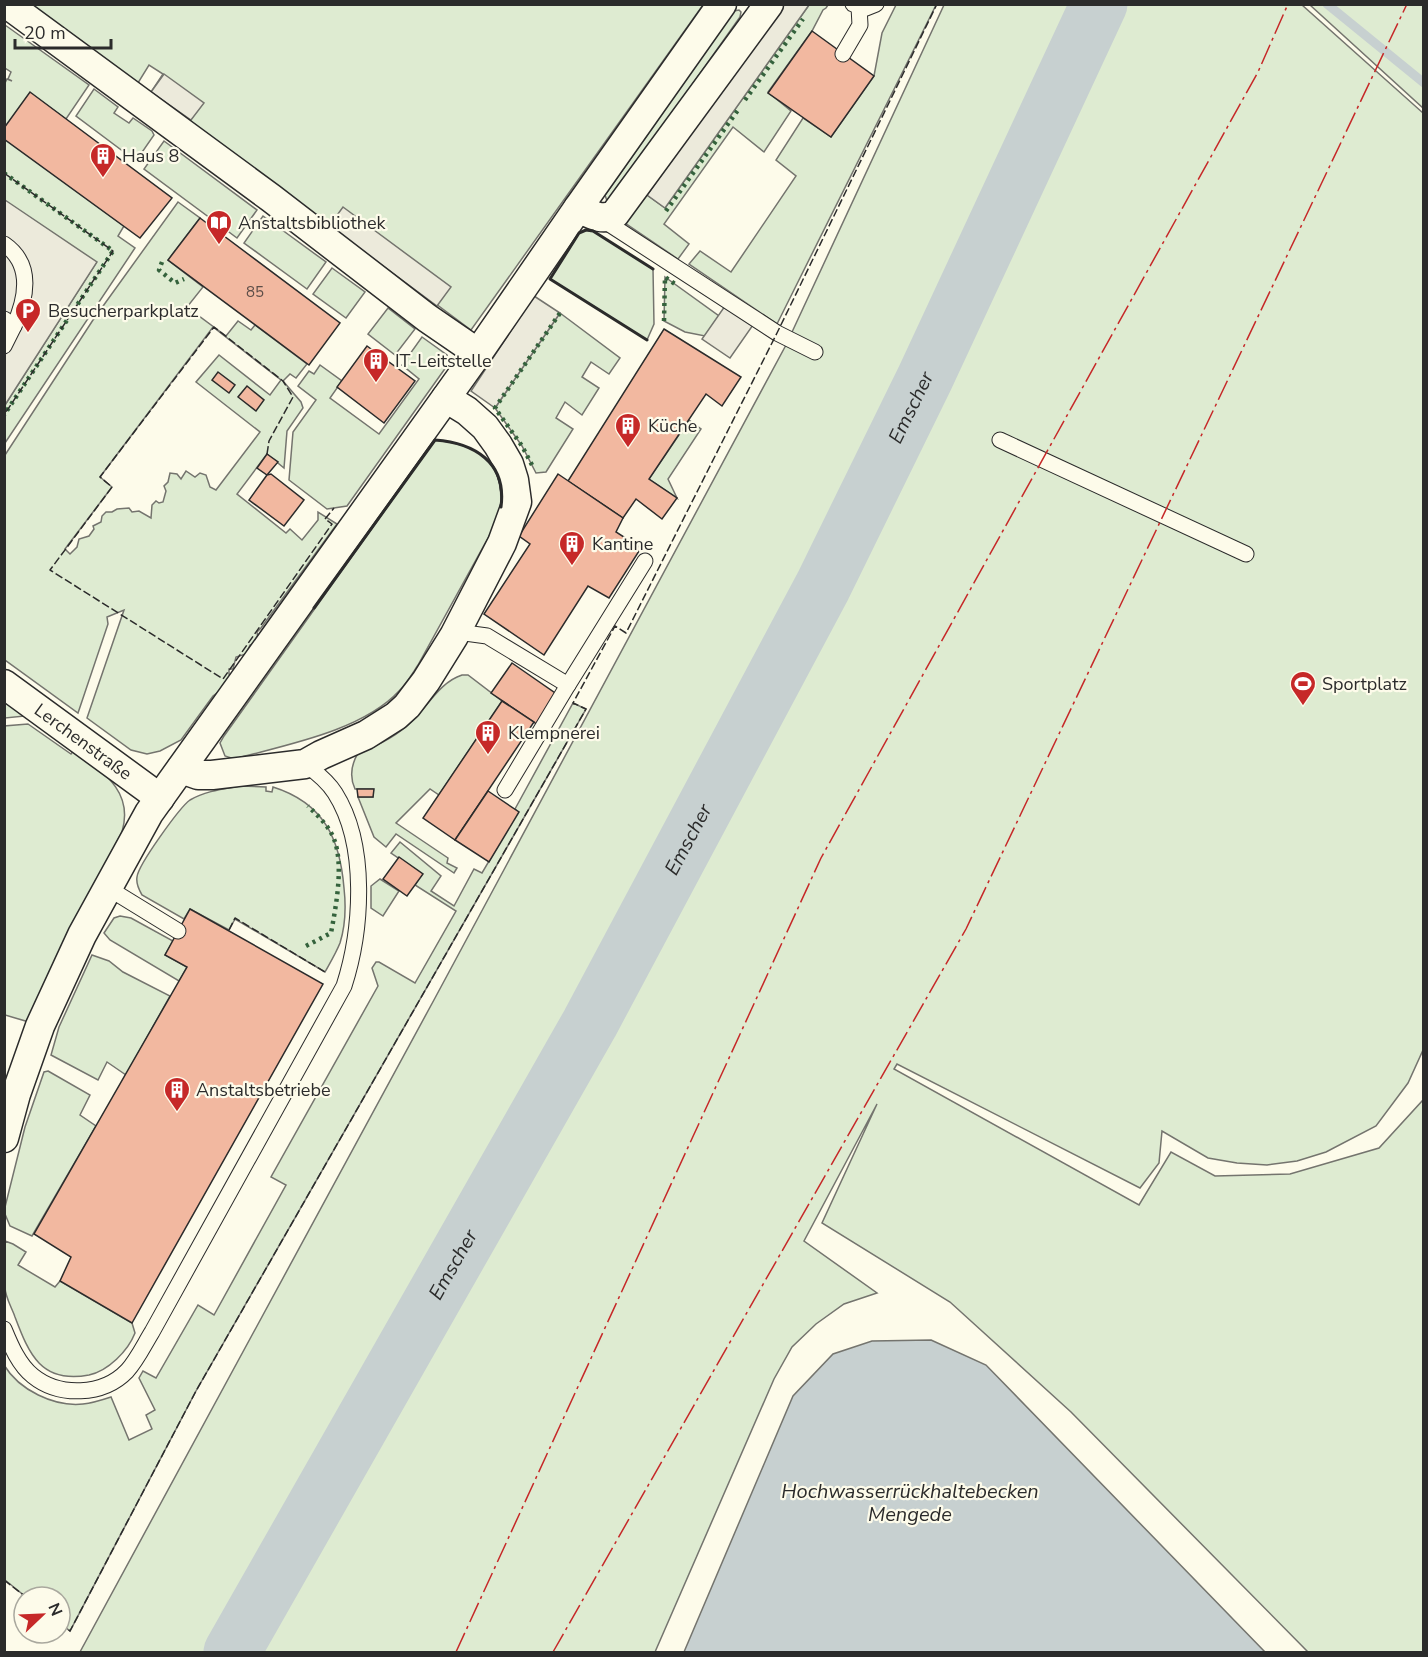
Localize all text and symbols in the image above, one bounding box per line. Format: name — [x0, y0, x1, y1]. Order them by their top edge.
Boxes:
scale bar — [15, 12, 111, 50]
text: 20 m — [24, 21, 66, 45]
building icon: Haus 8 — [88, 141, 118, 179]
place label: Haus 8 — [122, 144, 179, 168]
library icon: Anstaltsbibliothek — [204, 208, 234, 246]
place label: Anstaltsbibliothek — [238, 211, 387, 235]
house number: 85 — [246, 282, 264, 302]
parking icon: Besucherparkplatz — [13, 296, 43, 334]
place label: Besucherparkplatz — [48, 299, 199, 323]
building icon: IT-Leitstelle — [361, 346, 391, 384]
place label: IT-Leitstelle — [395, 349, 491, 373]
water label: Emscher — [882, 366, 940, 448]
building icon: Küche — [613, 411, 643, 449]
place label: Küche — [648, 414, 697, 438]
building icon: Kantine — [557, 529, 587, 567]
place label: Kantine — [592, 532, 653, 556]
sports icon: Sportplatz — [1288, 669, 1318, 707]
place label: Sportplatz — [1322, 672, 1407, 696]
street label: Lerchenstraße — [29, 698, 137, 786]
building icon: Klempnerei — [473, 718, 503, 756]
place label: Klempnerei — [508, 721, 600, 745]
water label: Emscher — [658, 798, 718, 880]
building icon: Anstaltsbetriebe — [162, 1075, 192, 1113]
place label: Anstaltsbetriebe — [196, 1078, 331, 1102]
water label: Emscher — [422, 1224, 484, 1304]
water label: Hochwasserrückhaltebecken Mengede — [781, 1478, 1039, 1528]
north arrow — [12, 1585, 72, 1645]
text: N — [42, 1600, 67, 1619]

